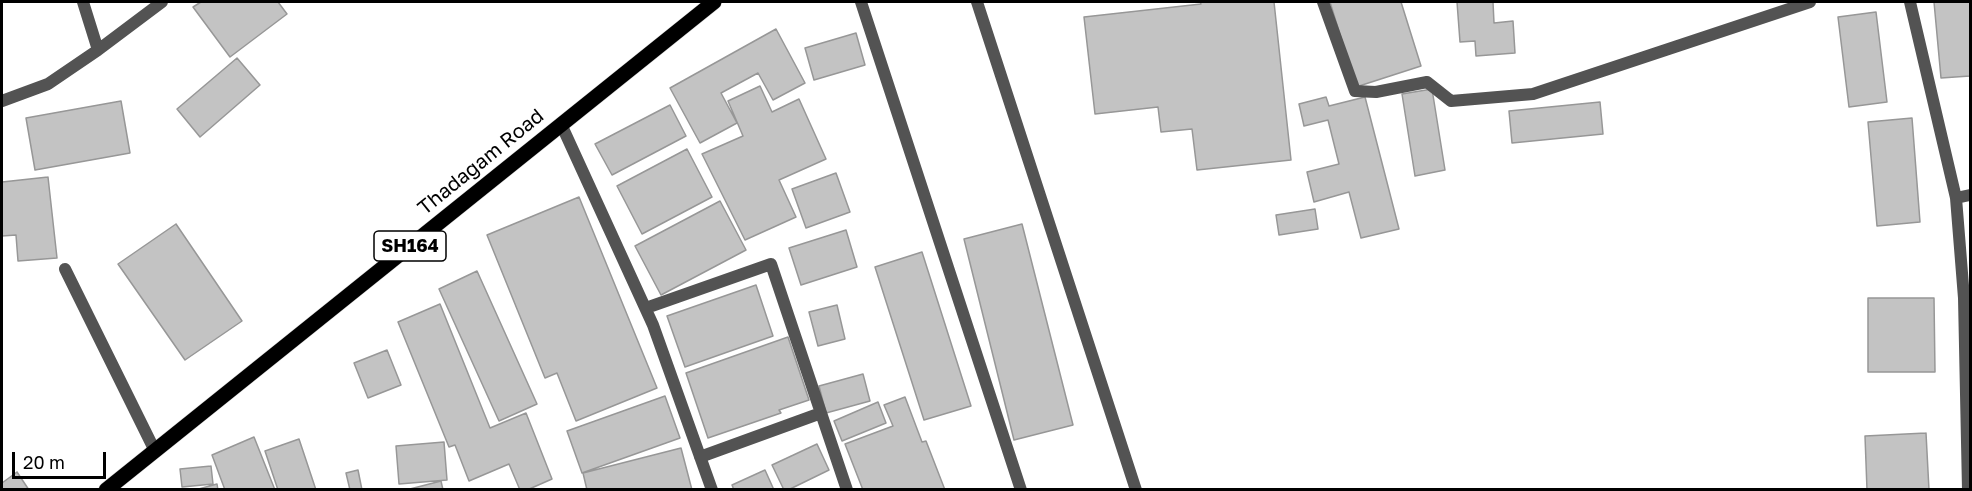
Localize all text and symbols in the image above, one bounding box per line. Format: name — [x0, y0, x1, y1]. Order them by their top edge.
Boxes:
street label: Thadagam Road — [413, 104, 549, 220]
road number: SH164 — [374, 231, 446, 261]
scale bar — [15, 440, 110, 478]
text: 20 m — [23, 451, 65, 473]

